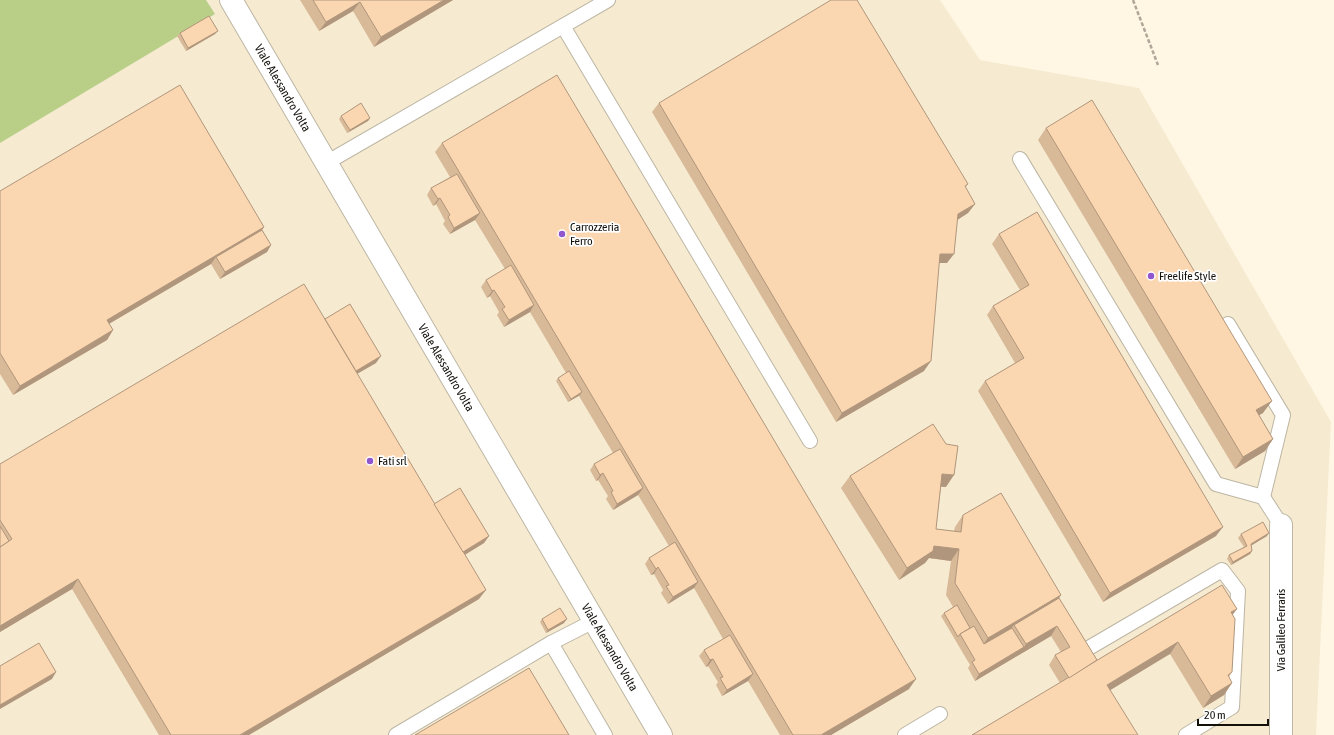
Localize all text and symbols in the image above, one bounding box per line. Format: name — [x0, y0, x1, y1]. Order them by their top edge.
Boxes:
street label: Viale Alessandro Volta — [252, 42, 313, 134]
place label: Carrozzeria Ferro — [570, 220, 619, 248]
marker: Carrozzeria Ferro — [557, 229, 567, 239]
place label: Freelife Style — [1159, 269, 1216, 283]
marker: Freelife Style — [1146, 271, 1156, 281]
street label: Viale Alessandro Volta — [415, 322, 477, 414]
place label: Fati srl — [378, 454, 408, 468]
marker: Fati srl — [365, 456, 375, 466]
street label: Via Galileo Ferraris — [1274, 589, 1288, 671]
street label: Viale Alessandro Volta — [579, 601, 641, 693]
scale bar — [1198, 701, 1268, 727]
text: 20 m — [1204, 708, 1226, 722]

